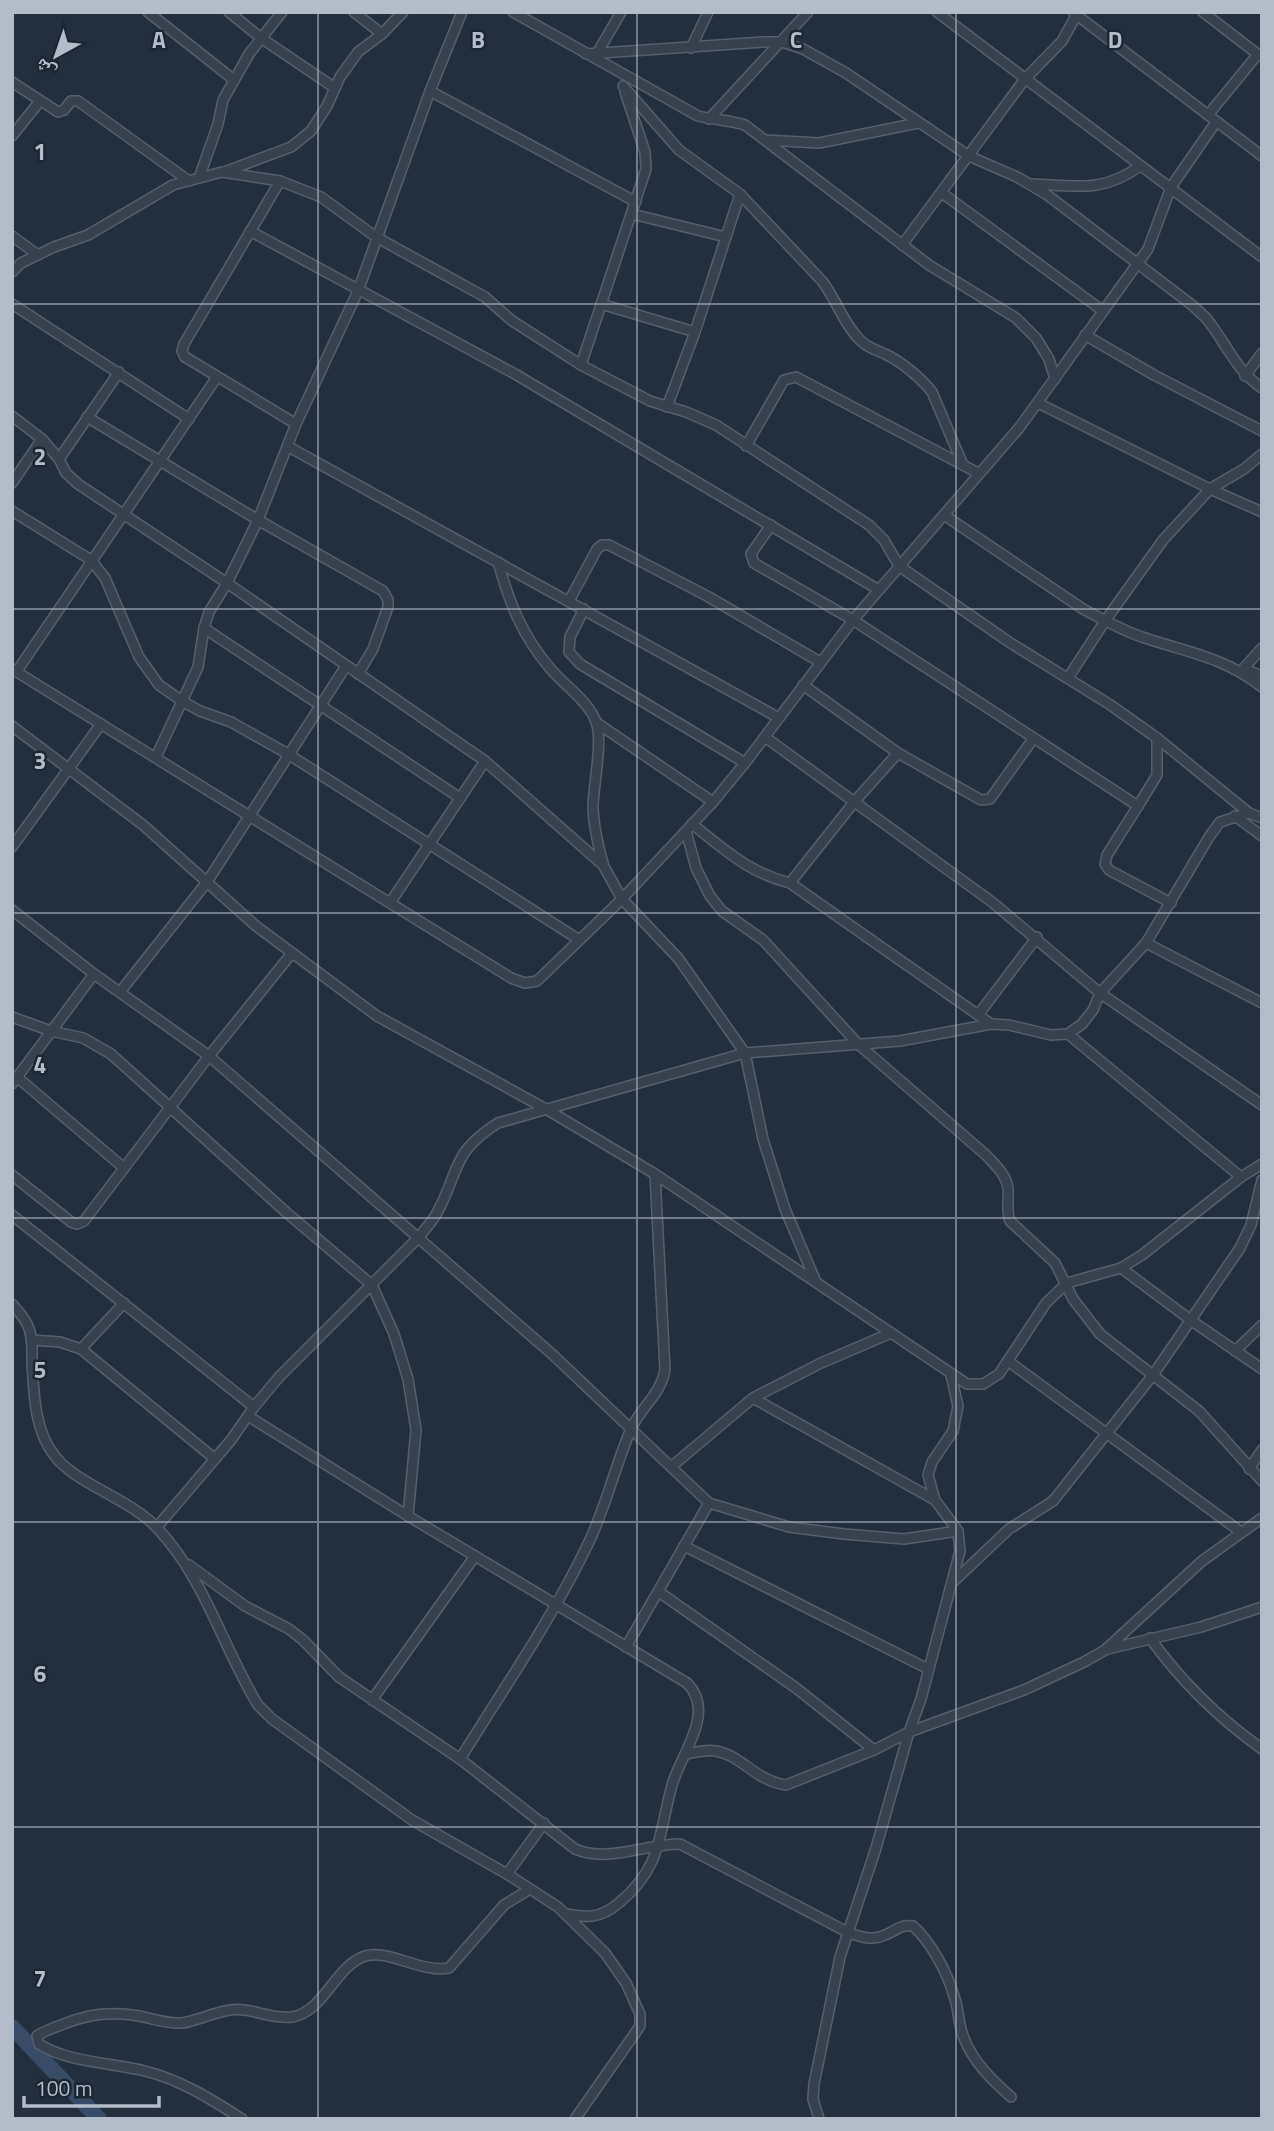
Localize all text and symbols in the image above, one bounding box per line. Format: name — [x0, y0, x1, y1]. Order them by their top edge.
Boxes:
north arrow — [21, 21, 91, 91]
text: A — [152, 22, 166, 57]
text: B — [471, 22, 485, 57]
text: C — [790, 22, 802, 57]
text: D — [1108, 22, 1122, 57]
text: ش — [28, 52, 62, 87]
text: 1 — [34, 134, 46, 169]
text: 2 — [34, 439, 46, 474]
text: 3 — [34, 743, 46, 778]
text: 4 — [34, 1047, 46, 1082]
text: 5 — [34, 1352, 46, 1387]
text: 6 — [34, 1656, 47, 1691]
text: 7 — [34, 1961, 46, 1996]
scale bar — [24, 2064, 159, 2108]
text: 100 m — [35, 2072, 92, 2104]

